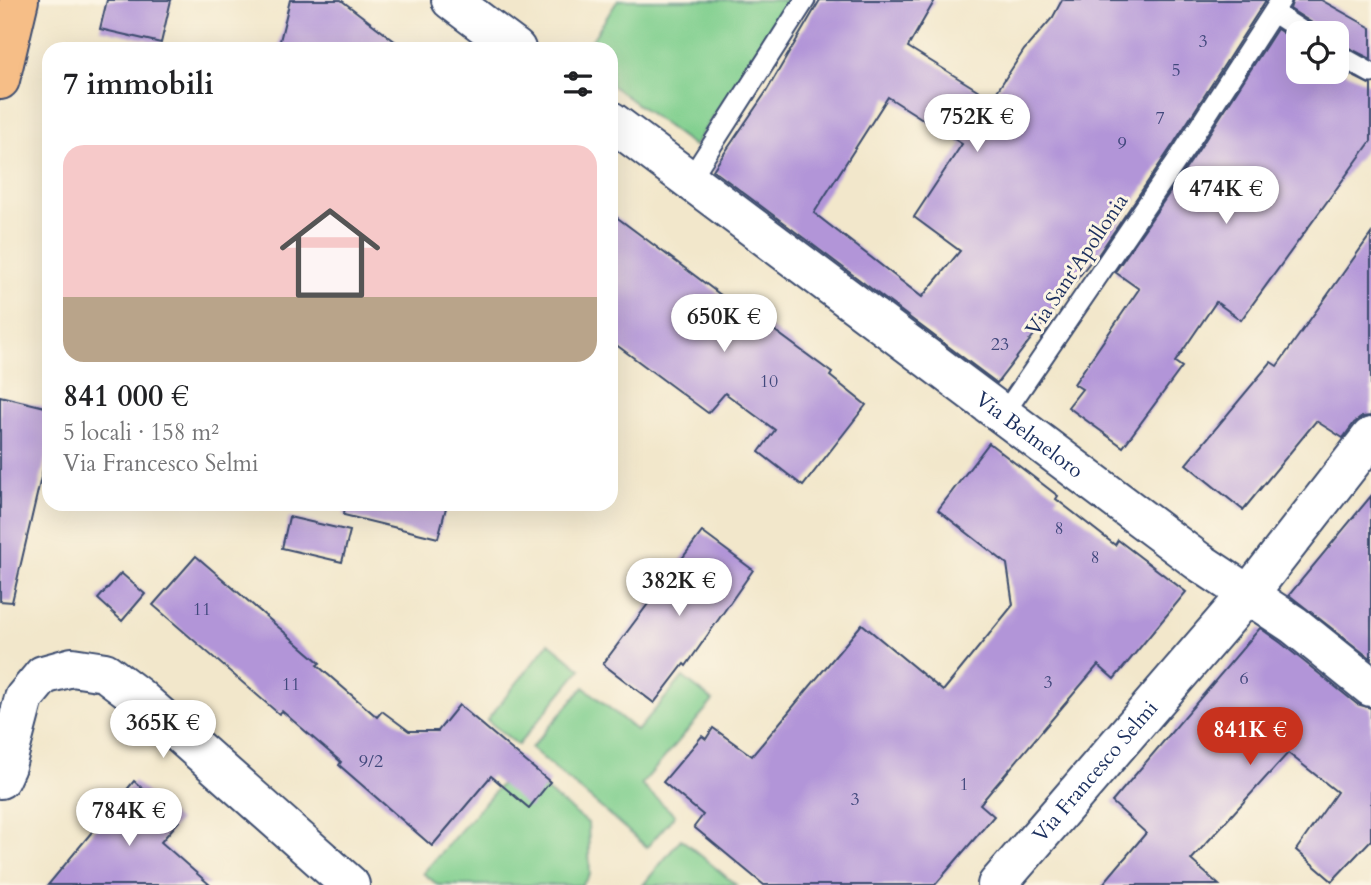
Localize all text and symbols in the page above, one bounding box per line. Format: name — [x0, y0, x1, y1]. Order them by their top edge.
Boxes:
map controls — [1286, 21, 1349, 84]
button: locate — [1286, 21, 1349, 84]
house number: 3 — [1198, 29, 1208, 54]
house number: 5 — [1171, 58, 1181, 83]
text: 7 immobili — [63, 64, 214, 105]
icon: filters — [559, 65, 597, 103]
pin: 752K € — [920, 94, 1034, 154]
text: 752K € — [940, 101, 1014, 132]
house number: 7 — [1155, 106, 1165, 131]
house number: 9 — [1117, 131, 1127, 156]
pin: 474K € — [1169, 166, 1283, 226]
text: 474K € — [1189, 173, 1263, 204]
street label: Via Sant'Apollonia — [1019, 188, 1135, 342]
icon: home — [267, 190, 393, 316]
pin: 650K € — [667, 294, 781, 354]
text: 650K € — [687, 301, 761, 332]
house number: 23 — [991, 332, 1009, 357]
house number: 10 — [760, 369, 778, 394]
text: 841 000 € — [63, 376, 189, 417]
street label: Via Belmeloro — [969, 385, 1090, 485]
text: 5 locali · 158 m² — [63, 417, 219, 448]
text: Via Francesco Selmi — [63, 448, 258, 479]
house number: 8 — [1054, 516, 1064, 541]
house number: 8 — [1090, 545, 1100, 570]
pin: 382K € — [622, 558, 736, 618]
text: 382K € — [642, 565, 716, 596]
house number: 11 — [193, 597, 211, 622]
house number: 6 — [1239, 666, 1249, 691]
house number: 3 — [1043, 670, 1053, 695]
house number: 11 — [282, 672, 300, 697]
street label: Via Francesco Selmi — [1026, 694, 1164, 848]
pin: 365K € — [106, 700, 220, 760]
text: 365K € — [126, 707, 200, 738]
pin: 841K € — [1193, 708, 1307, 767]
text: 841K € — [1213, 714, 1287, 745]
house number: 9/2 — [359, 749, 383, 774]
house number: 1 — [959, 772, 969, 797]
house number: 3 — [850, 787, 860, 812]
pin: 784K € — [72, 788, 186, 848]
text: 784K € — [92, 795, 166, 826]

